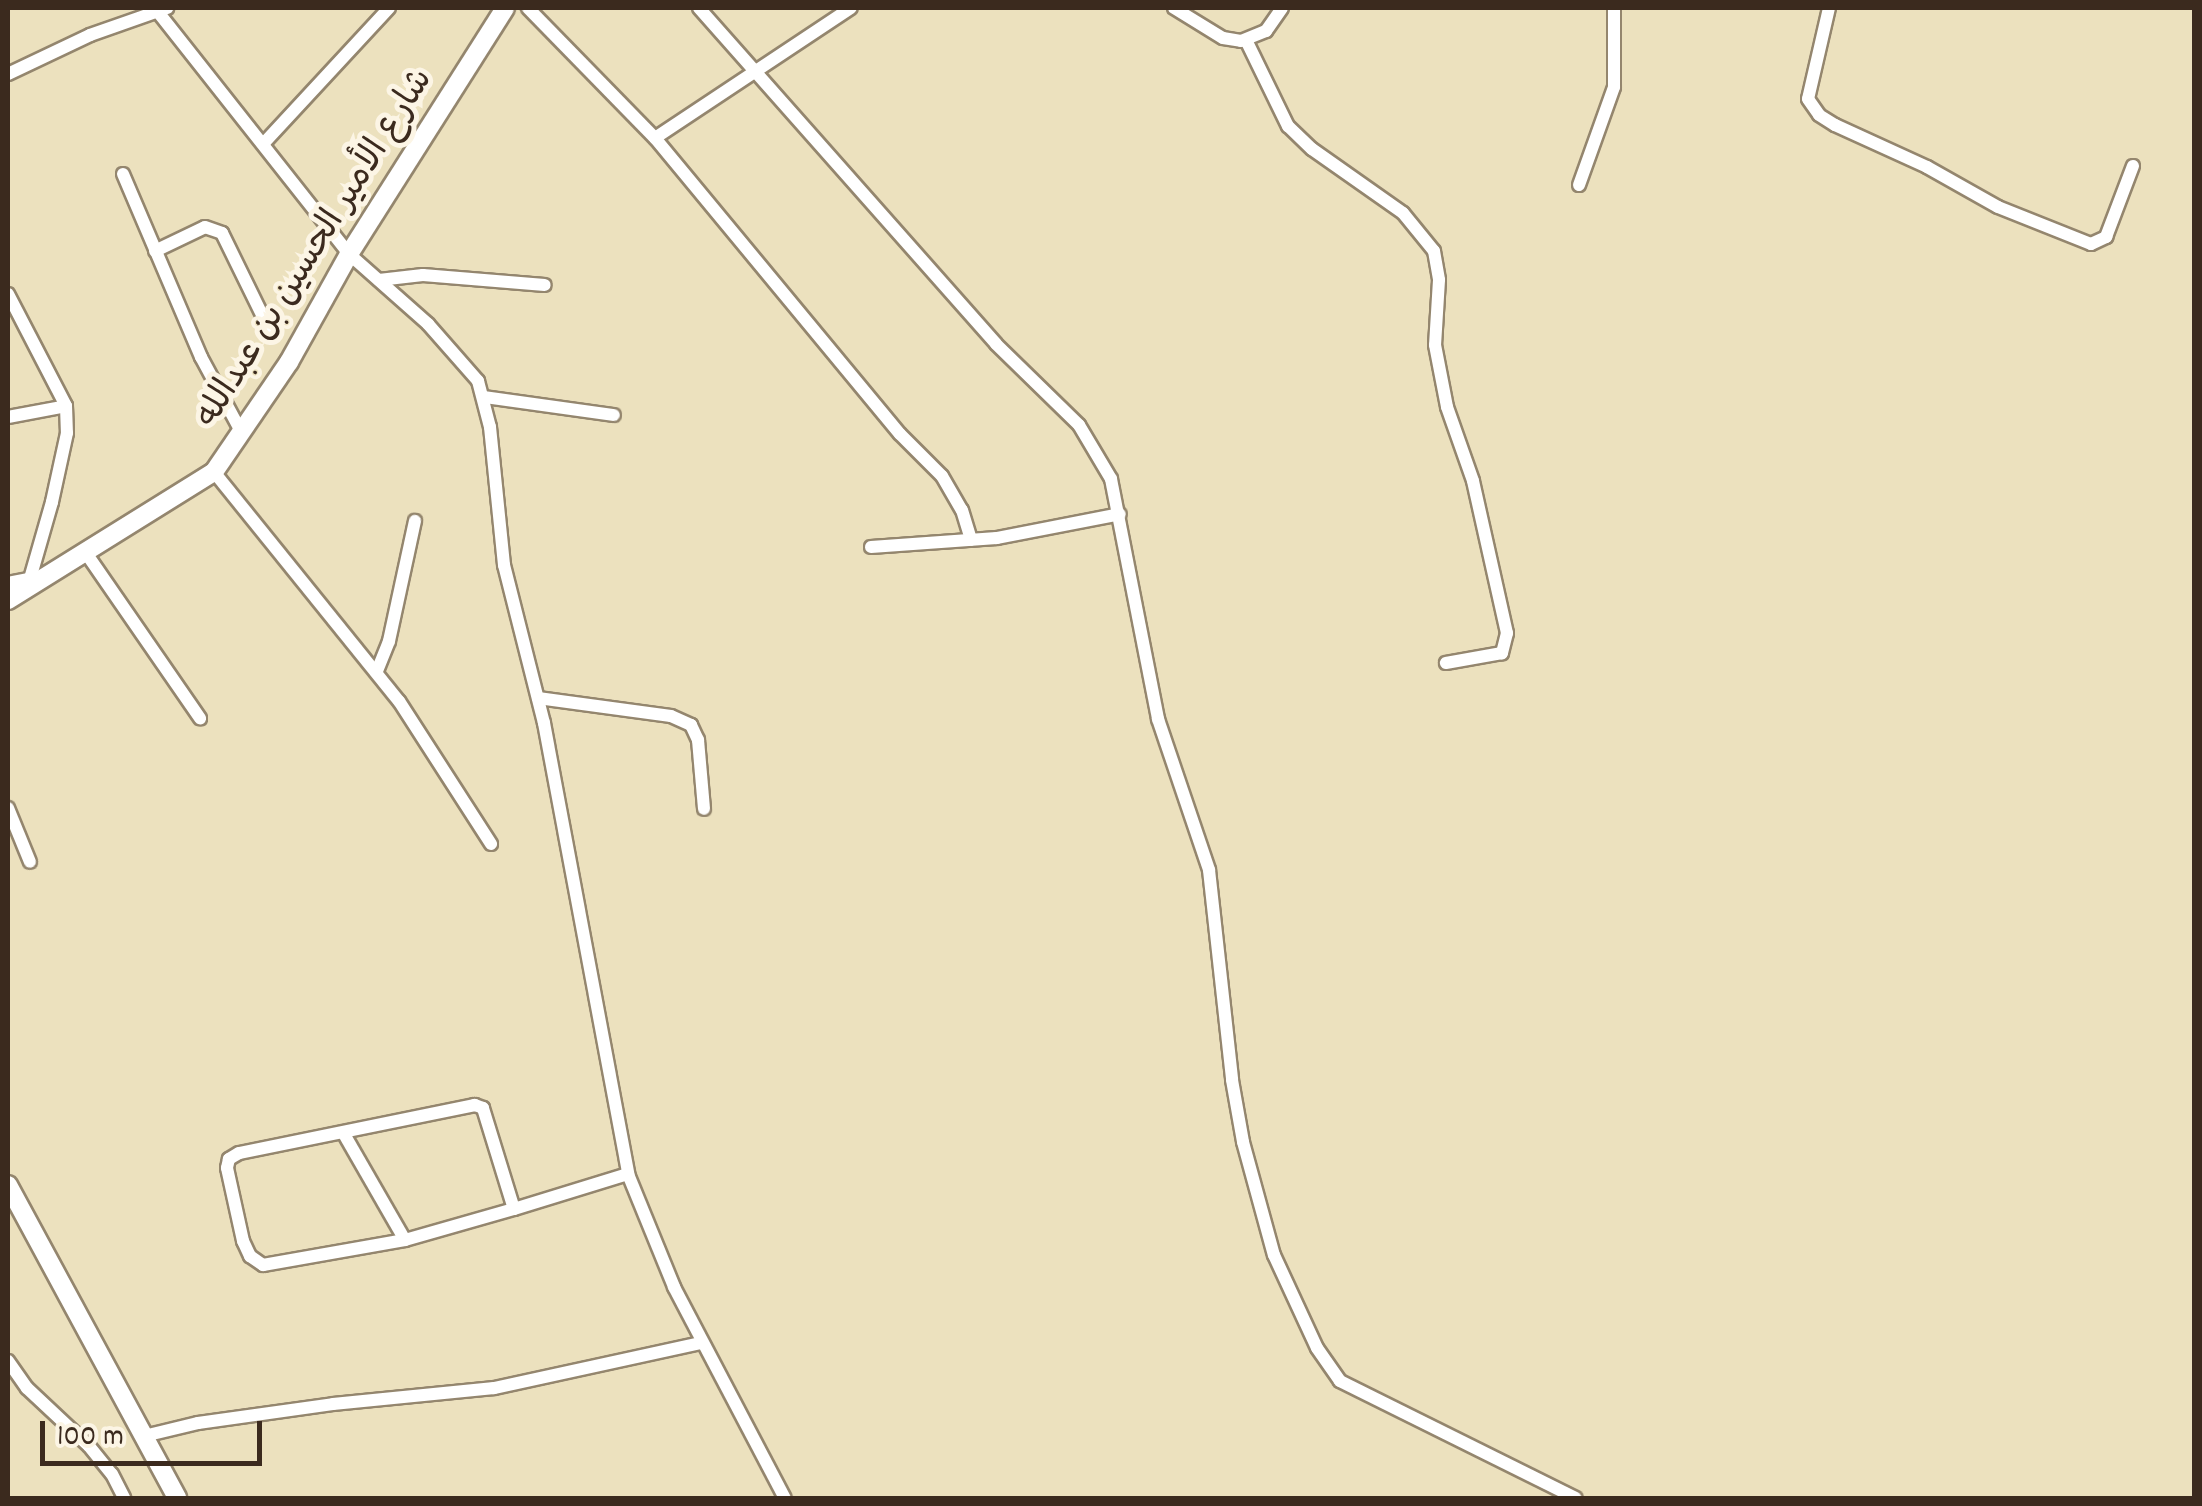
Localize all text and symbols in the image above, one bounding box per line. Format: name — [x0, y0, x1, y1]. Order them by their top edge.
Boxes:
street label: شارع الأمير الحسين بن عبدالله — [188, 62, 444, 436]
scale bar — [45, 1401, 268, 1463]
text: 100 m — [57, 1417, 124, 1460]

